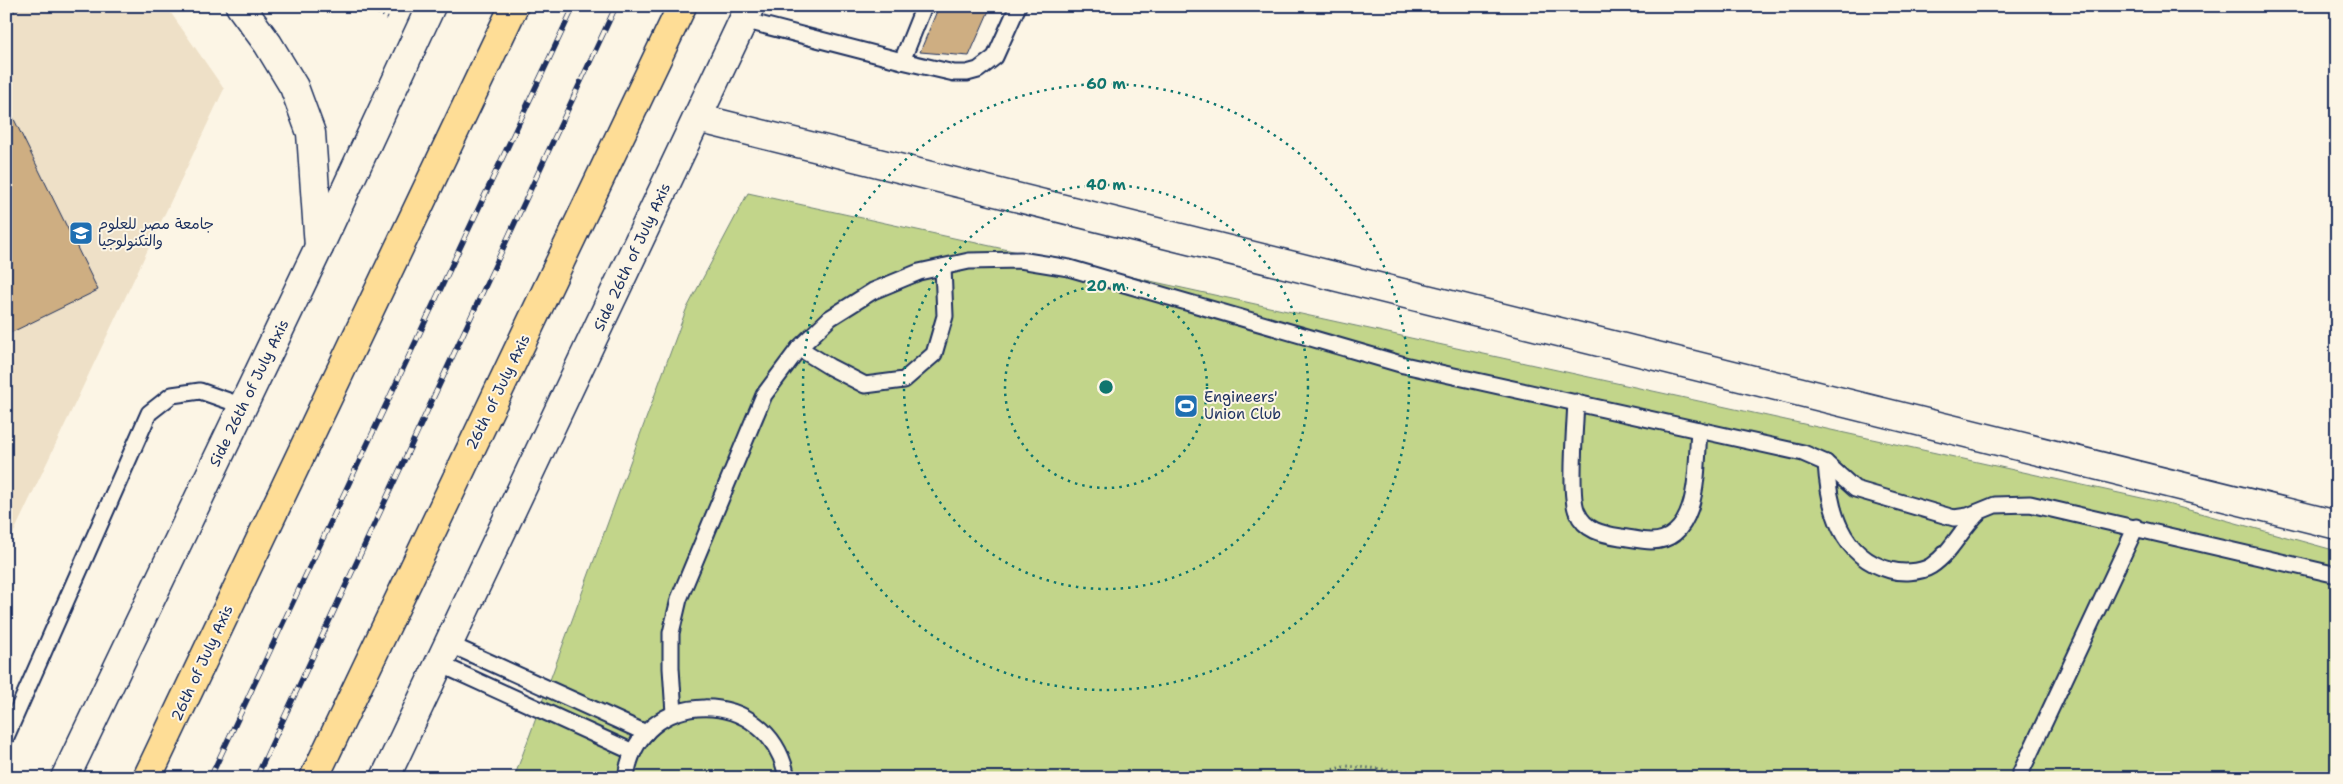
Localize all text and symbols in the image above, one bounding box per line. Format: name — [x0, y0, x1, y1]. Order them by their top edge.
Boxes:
text: 60 m — [1086, 74, 1126, 94]
text: 40 m — [1086, 175, 1126, 195]
street label: Side 26th of July Axis — [589, 180, 675, 334]
place label: جامعة مصر للعلوم والتكنولوجيا — [98, 214, 214, 251]
school or university icon: جامعة مصر للعلوم والتكنولوجيا — [68, 220, 94, 246]
text: 20 m — [1086, 276, 1126, 296]
street label: Side 26th of July Axis — [205, 316, 293, 470]
street label: 26th of July Axis — [461, 331, 535, 453]
centre of rings — [1097, 378, 1115, 396]
place label: Engineers' Union Club — [1204, 387, 1281, 424]
sports icon: Engineers' Union Club — [1173, 393, 1199, 419]
street label: 26th of July Axis — [166, 602, 238, 724]

